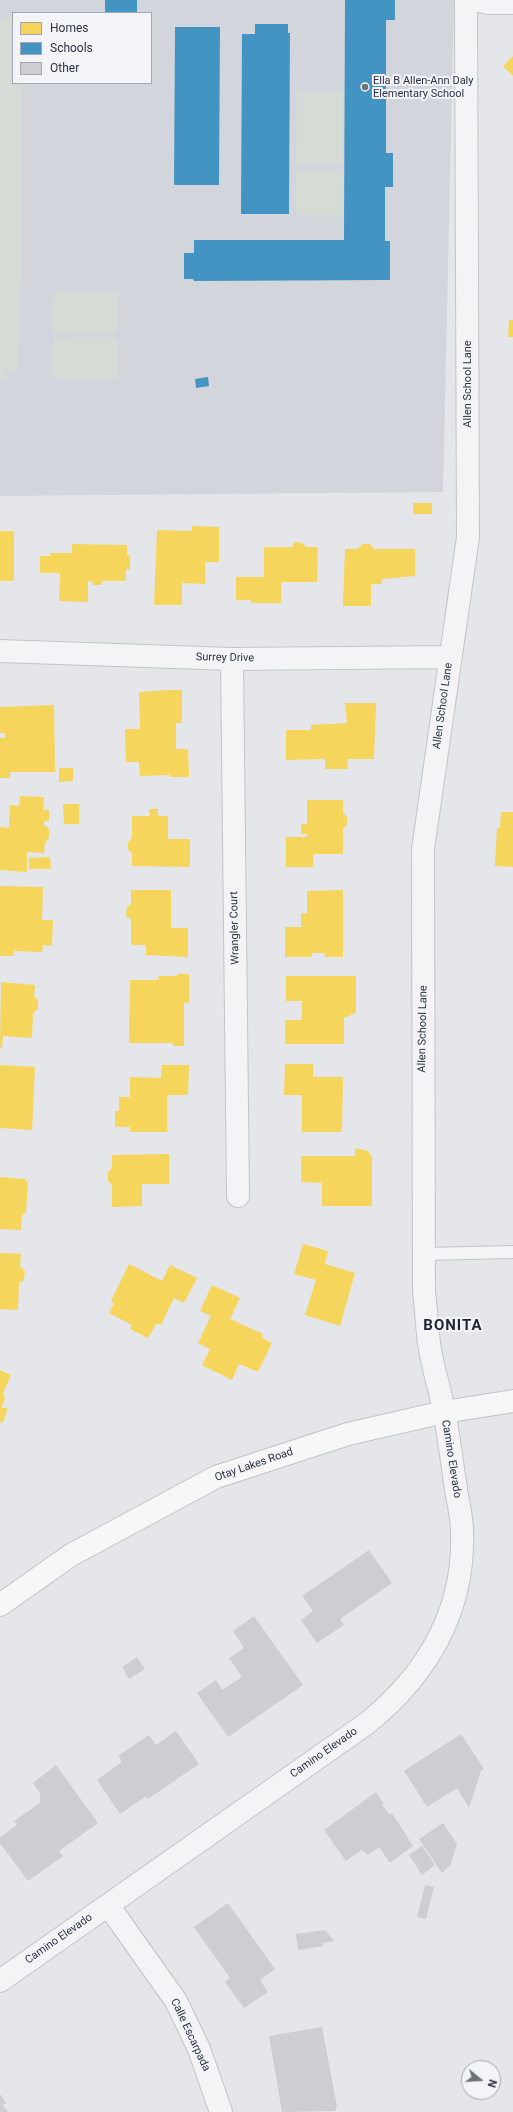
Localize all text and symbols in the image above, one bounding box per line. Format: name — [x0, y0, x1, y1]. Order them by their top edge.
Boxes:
legend — [12, 12, 152, 84]
text: Homes — [50, 21, 88, 35]
text: Schools — [50, 41, 93, 55]
text: Other — [50, 61, 79, 75]
place label: Ella B Allen-Ann Daly Elementary School — [373, 74, 474, 100]
marker: Ella B Allen-Ann Daly Elementary School — [360, 82, 370, 92]
street label: Allen School Lane — [461, 340, 475, 428]
street label: Surrey Drive — [196, 651, 254, 665]
street label: Allen School Lane — [430, 662, 456, 750]
street label: Wrangler Court — [228, 891, 242, 965]
street label: Allen School Lane — [416, 985, 430, 1073]
district label: BONITA — [423, 1317, 483, 1335]
street label: Camino Elevado — [438, 1419, 464, 1499]
street label: Otay Lakes Road — [213, 1445, 295, 1485]
street label: Camino Elevado — [288, 1725, 360, 1781]
street label: Camino Elevado — [23, 1911, 95, 1967]
street label: Calle Escarpada — [167, 1997, 213, 2073]
north arrow — [461, 2060, 501, 2100]
text: N — [485, 2078, 499, 2089]

